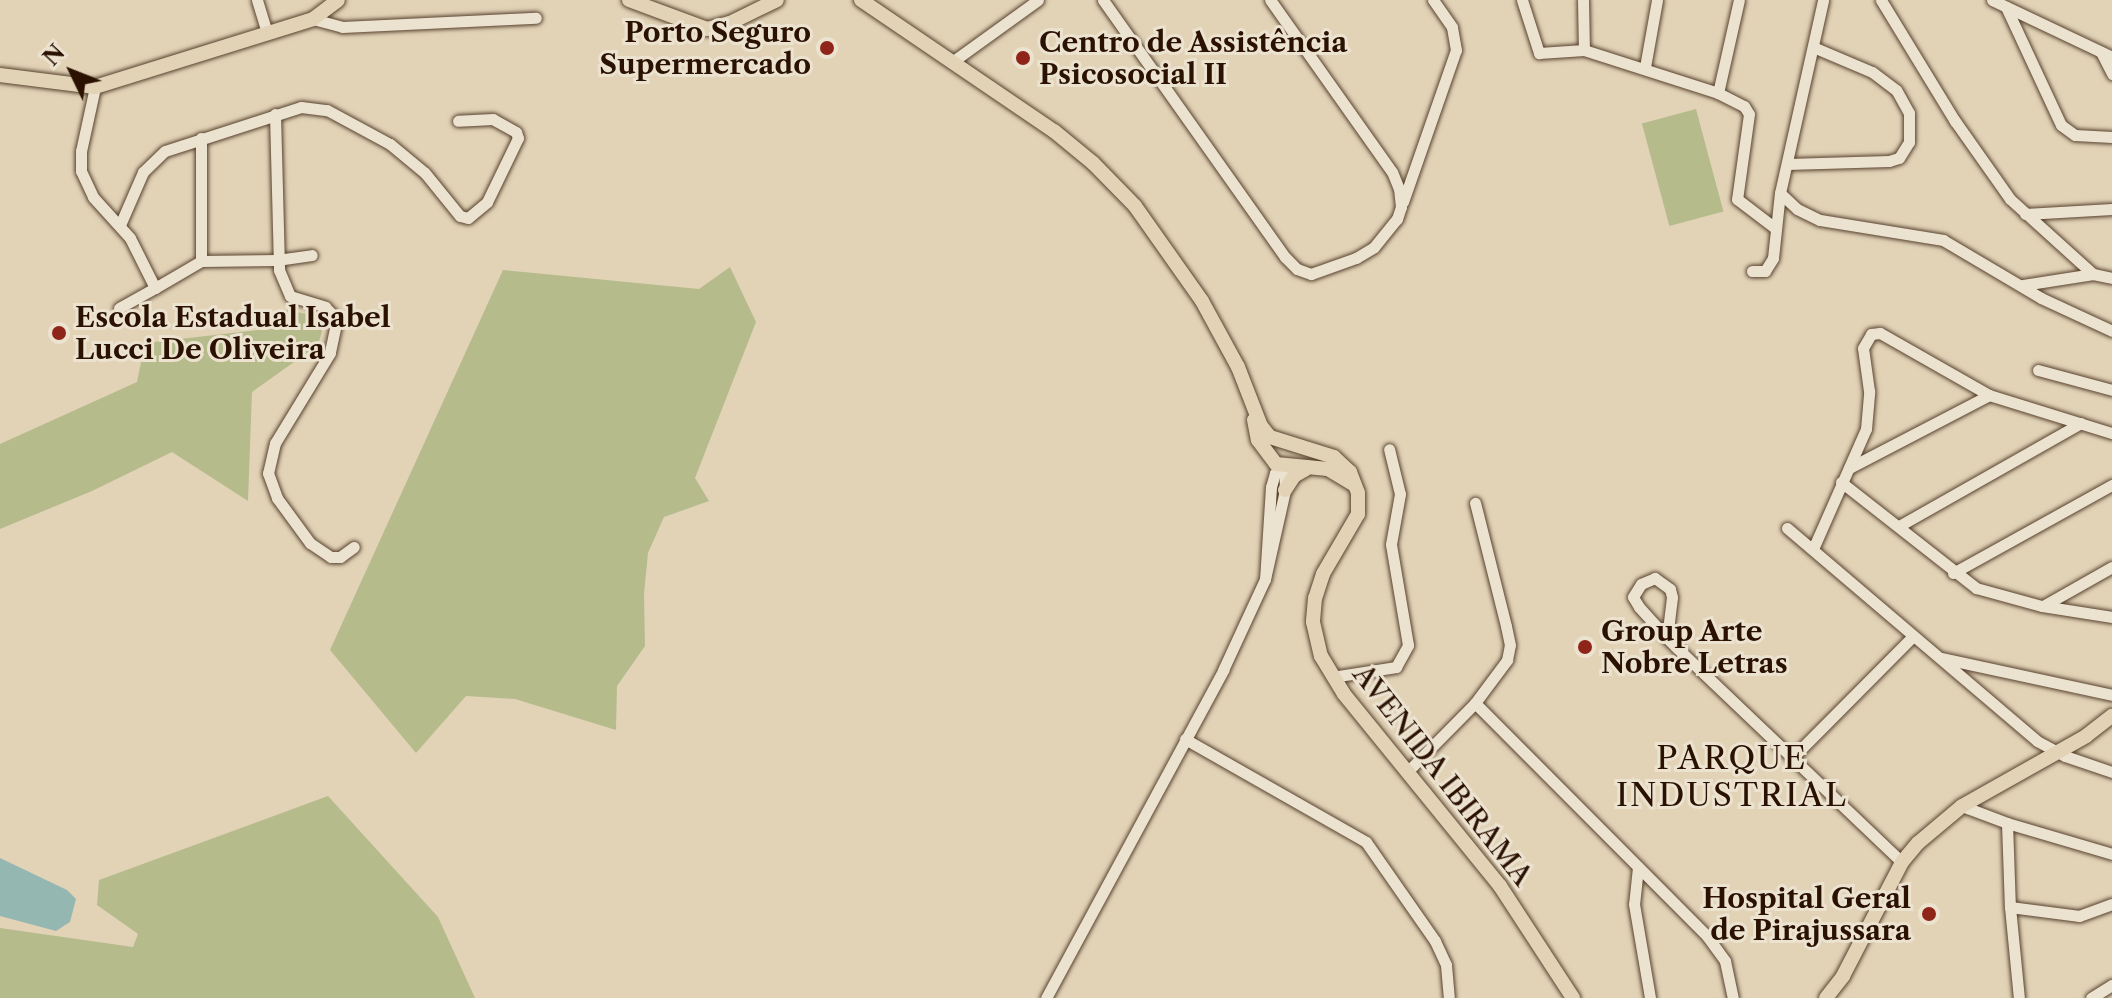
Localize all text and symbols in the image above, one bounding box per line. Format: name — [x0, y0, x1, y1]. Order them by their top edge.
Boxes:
place label: Porto Seguro Supermercado — [599, 15, 811, 81]
place label: Centro de Assistência Psicosocial II — [1039, 25, 1348, 91]
north arrow — [32, 32, 112, 112]
text: N — [38, 39, 70, 71]
marker: Porto Seguro Supermercado — [818, 39, 836, 57]
marker: Centro de Assistência Psicosocial II — [1014, 49, 1032, 67]
place label: Escola Estadual Isabel Lucci De Oliveira — [75, 300, 391, 366]
marker: Escola Estadual Isabel Lucci De Oliveira — [50, 324, 68, 342]
place label: Group Arte Nobre Letras — [1601, 614, 1788, 680]
marker: Group Arte Nobre Letras — [1576, 638, 1594, 656]
street label: AVENIDA IBIRAMA — [1346, 657, 1540, 893]
district label: PARQUE INDUSTRIAL — [1616, 740, 1848, 815]
place label: Hospital Geral de Pirajussara — [1702, 881, 1911, 947]
marker: Hospital Geral de Pirajussara — [1918, 903, 1940, 925]

